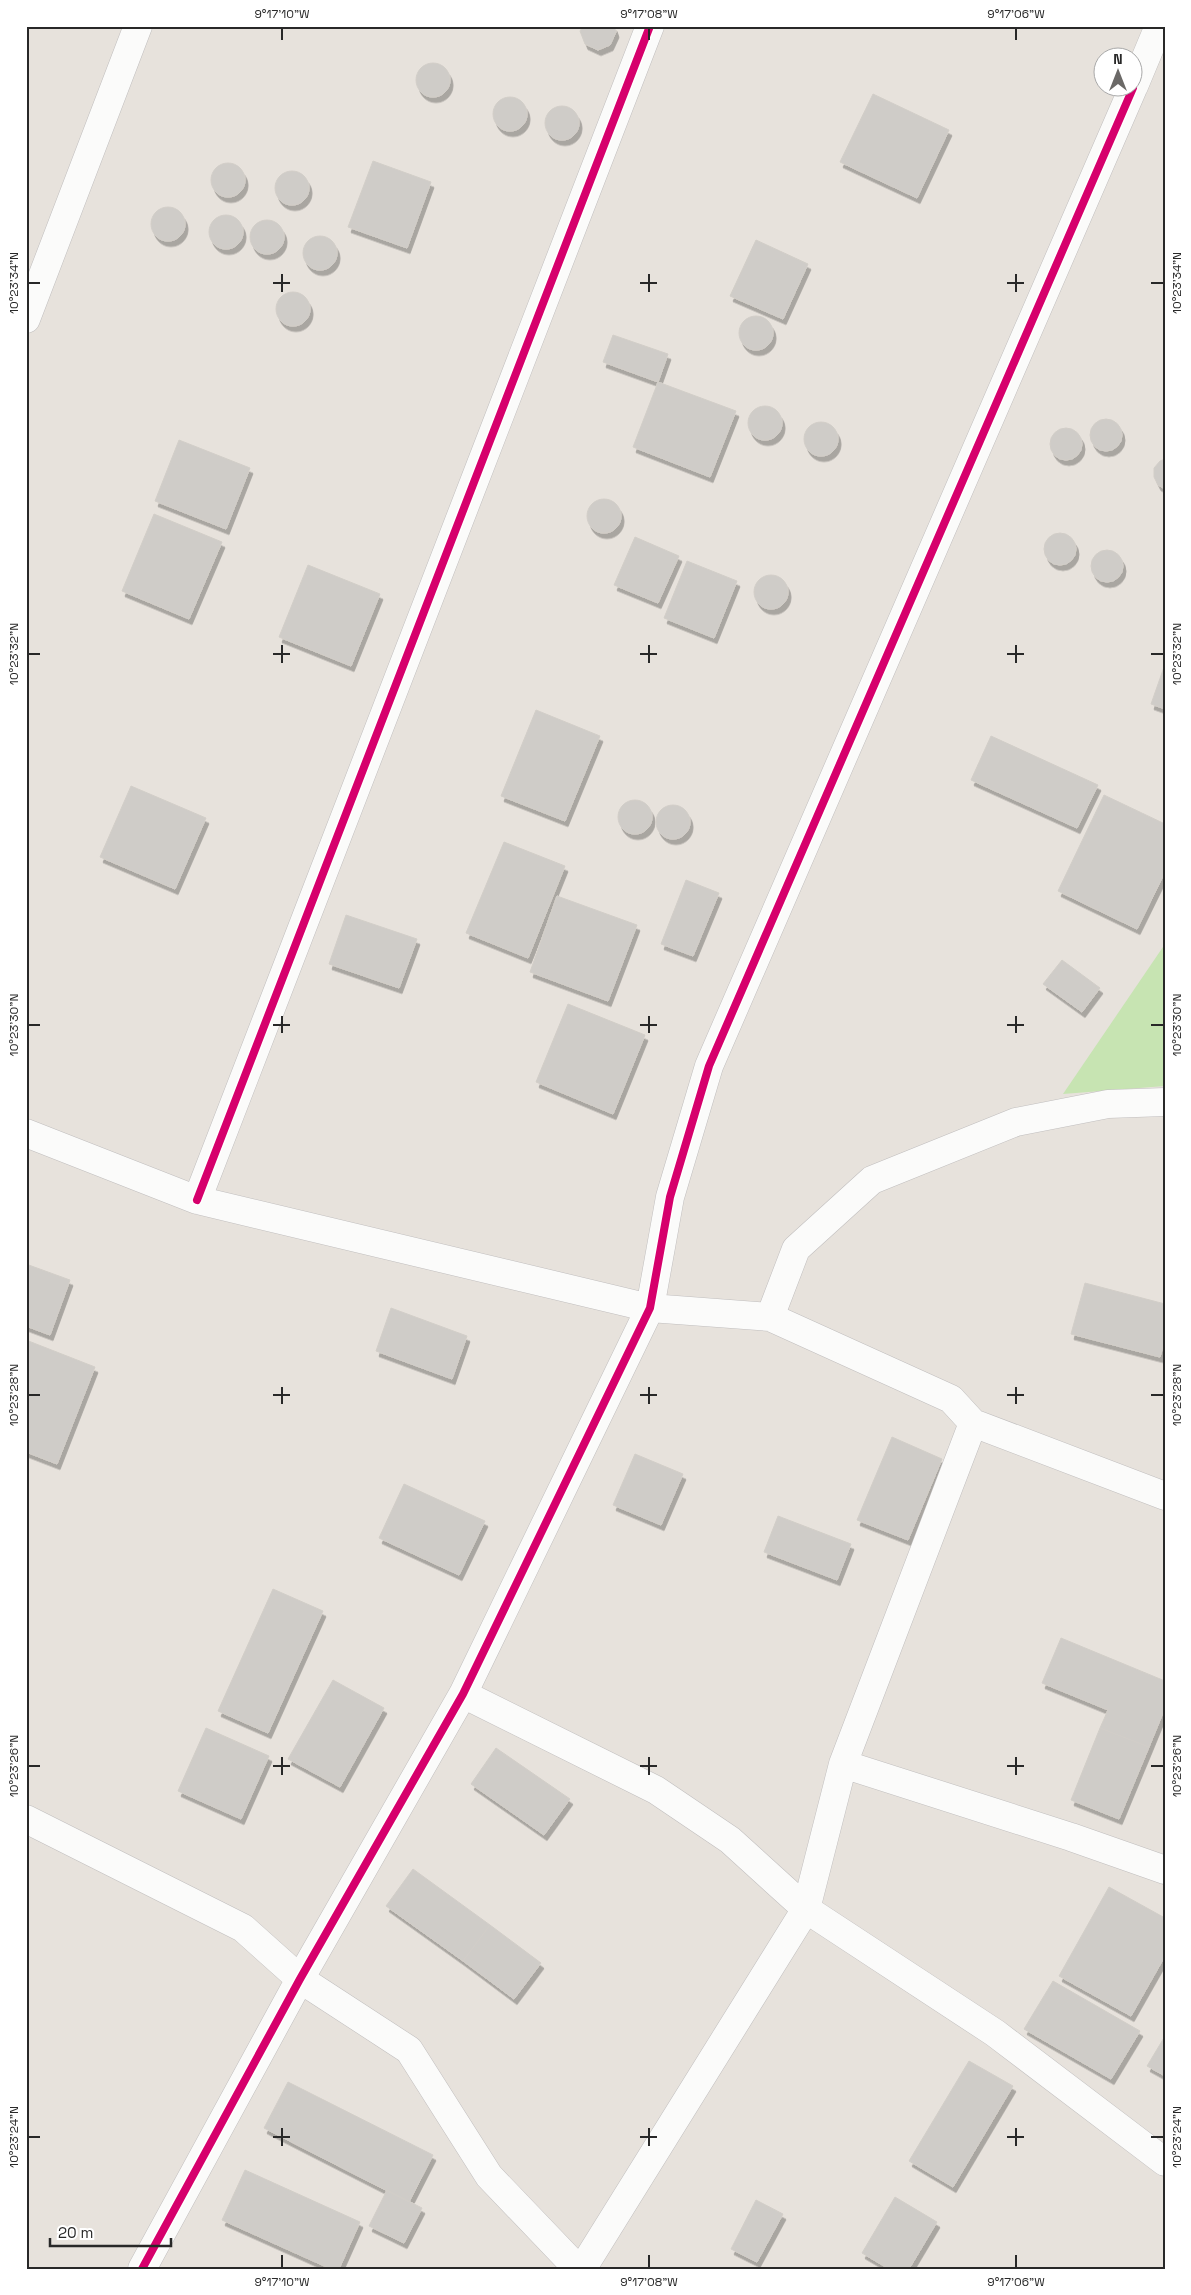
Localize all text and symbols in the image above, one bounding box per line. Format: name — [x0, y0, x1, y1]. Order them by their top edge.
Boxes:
text: 9°17'10"W — [254, 6, 310, 22]
text: 9°17'08"W — [620, 6, 678, 22]
text: 9°17'06"W — [987, 6, 1045, 22]
north arrow — [1094, 48, 1144, 98]
text: N — [1113, 50, 1123, 68]
text: 10°23'34"N — [6, 252, 22, 314]
text: 10°23'34"N — [1169, 252, 1185, 314]
text: 10°23'32"N — [6, 623, 22, 685]
text: 10°23'32"N — [1169, 623, 1185, 685]
text: 10°23'30"N — [6, 994, 22, 1056]
text: 10°23'30"N — [1169, 994, 1185, 1056]
text: 10°23'28"N — [6, 1364, 22, 1426]
text: 10°23'28"N — [1169, 1364, 1185, 1426]
text: 10°23'26"N — [6, 1735, 22, 1797]
text: 10°23'26"N — [1169, 1735, 1185, 1797]
text: 10°23'24"N — [6, 2106, 22, 2168]
text: 10°23'24"N — [1169, 2106, 1185, 2168]
scale bar — [50, 2215, 171, 2247]
text: 20 m — [58, 2223, 93, 2242]
text: 9°17'10"W — [254, 2274, 310, 2290]
text: 9°17'08"W — [620, 2274, 678, 2290]
text: 9°17'06"W — [987, 2274, 1045, 2290]

